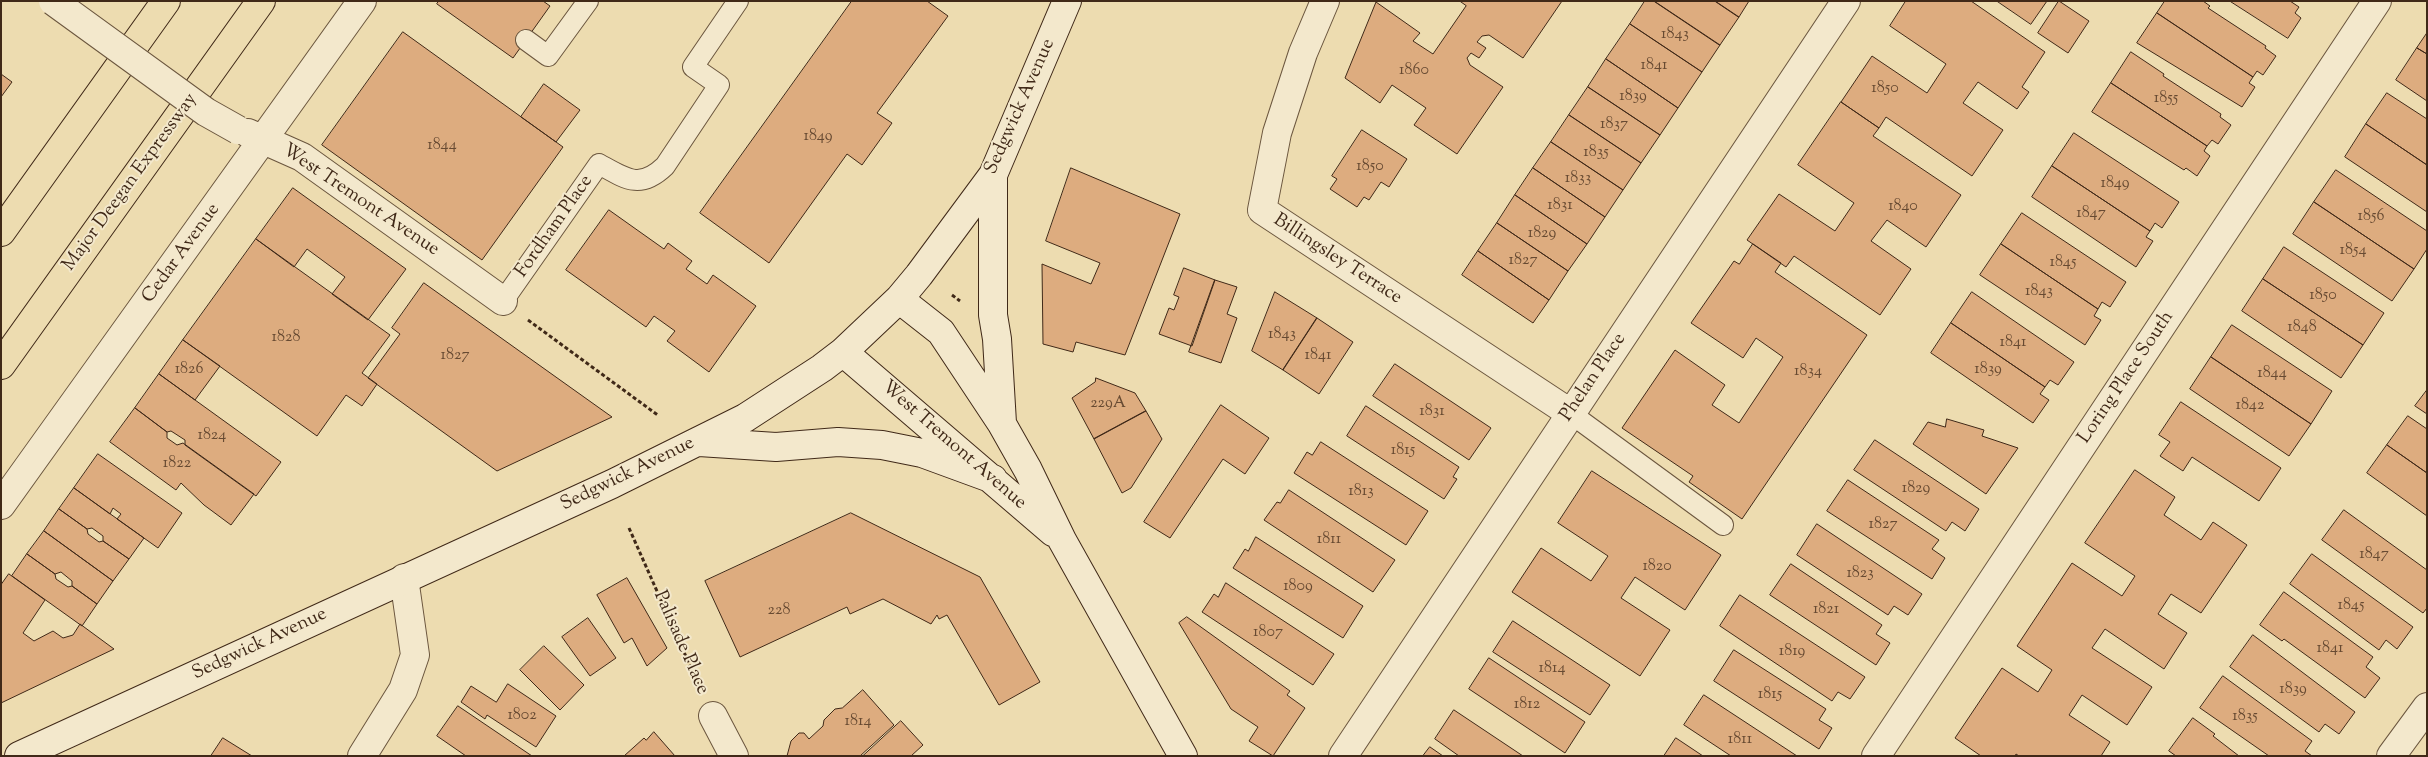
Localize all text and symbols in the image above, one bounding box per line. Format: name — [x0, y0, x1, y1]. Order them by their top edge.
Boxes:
house number: 1843 — [1661, 25, 1689, 45]
street label: Sedgwick Avenue — [981, 36, 1061, 178]
house number: 1841 — [1641, 56, 1667, 76]
house number: 1860 — [1399, 61, 1429, 81]
house number: 1850 — [1871, 79, 1899, 99]
house number: 1839 — [1619, 87, 1647, 107]
house number: 1855 — [2154, 89, 2178, 109]
street label: Major Deegan Expressway — [59, 90, 203, 276]
house number: 1837 — [1600, 115, 1628, 135]
house number: 1849 — [804, 127, 832, 147]
house number: 1844 — [427, 136, 457, 156]
street label: West Tremont Avenue — [277, 140, 443, 262]
house number: 1835 — [1583, 143, 1609, 163]
house number: 1850 — [1356, 157, 1384, 177]
house number: 1833 — [1565, 169, 1591, 189]
street label: Fordham Place — [511, 171, 599, 283]
house number: 1849 — [2101, 174, 2129, 194]
house number: 1831 — [1547, 196, 1573, 216]
house number: 1840 — [1888, 197, 1918, 217]
street label: Cedar Avenue — [138, 200, 226, 308]
house number: 1847 — [2076, 204, 2106, 224]
house number: 1856 — [2358, 207, 2384, 227]
street label: Billingsley Terrace — [1268, 210, 1406, 310]
house number: 1829 — [1528, 224, 1556, 244]
house number: 1854 — [2340, 241, 2366, 261]
house number: 1827 — [1509, 251, 1537, 271]
house number: 1845 — [2050, 253, 2076, 273]
house number: 1843 — [2025, 282, 2053, 302]
house number: 1850 — [2309, 286, 2337, 306]
street label: Loring Place South — [2074, 307, 2180, 449]
house number: 1848 — [2287, 318, 2317, 338]
house number: 1843 — [1268, 325, 1296, 345]
house number: 1828 — [272, 328, 300, 348]
street label: Phelan Place — [1556, 329, 1632, 427]
house number: 1841 — [2000, 333, 2026, 353]
house number: 1827 — [441, 346, 469, 366]
house number: 1841 — [1305, 346, 1331, 366]
house number: 1826 — [175, 360, 203, 380]
house number: 1839 — [1974, 360, 2002, 380]
house number: 1834 — [1794, 362, 1822, 382]
house number: 1844 — [2257, 364, 2287, 384]
street label: West Tremont Avenue — [876, 377, 1030, 515]
house number: 229A — [1090, 394, 1126, 414]
house number: 1842 — [2236, 396, 2264, 416]
house number: 1831 — [1419, 402, 1445, 422]
house number: 1824 — [198, 426, 226, 446]
street label: Sedgwick Avenue — [557, 433, 699, 517]
house number: 1815 — [1391, 441, 1415, 461]
house number: 1822 — [163, 454, 191, 474]
house number: 1829 — [1902, 479, 1930, 499]
house number: 1813 — [1348, 482, 1374, 502]
house number: 1827 — [1869, 515, 1897, 535]
house number: 1811 — [1317, 530, 1341, 550]
house number: 1847 — [2359, 545, 2389, 565]
house number: 1820 — [1642, 557, 1672, 577]
house number: 1823 — [1846, 564, 1874, 584]
house number: 1809 — [1283, 577, 1313, 597]
street label: Palisade Place — [647, 588, 713, 698]
house number: 1845 — [2338, 596, 2364, 616]
house number: 1821 — [1813, 600, 1839, 620]
house number: 228 — [768, 601, 790, 621]
street label: Sedgwick Avenue — [189, 604, 331, 686]
house number: 1807 — [1253, 623, 1283, 643]
house number: 1841 — [2317, 639, 2343, 659]
house number: 1819 — [1779, 642, 1805, 662]
house number: 1814 — [1539, 659, 1565, 679]
house number: 1839 — [2279, 680, 2307, 700]
house number: 1815 — [1758, 685, 1782, 705]
house number: 1812 — [1514, 695, 1540, 715]
house number: 1802 — [507, 706, 537, 726]
house number: 1835 — [2232, 707, 2258, 727]
house number: 1814 — [845, 712, 871, 732]
house number: 1811 — [1728, 730, 1752, 750]

